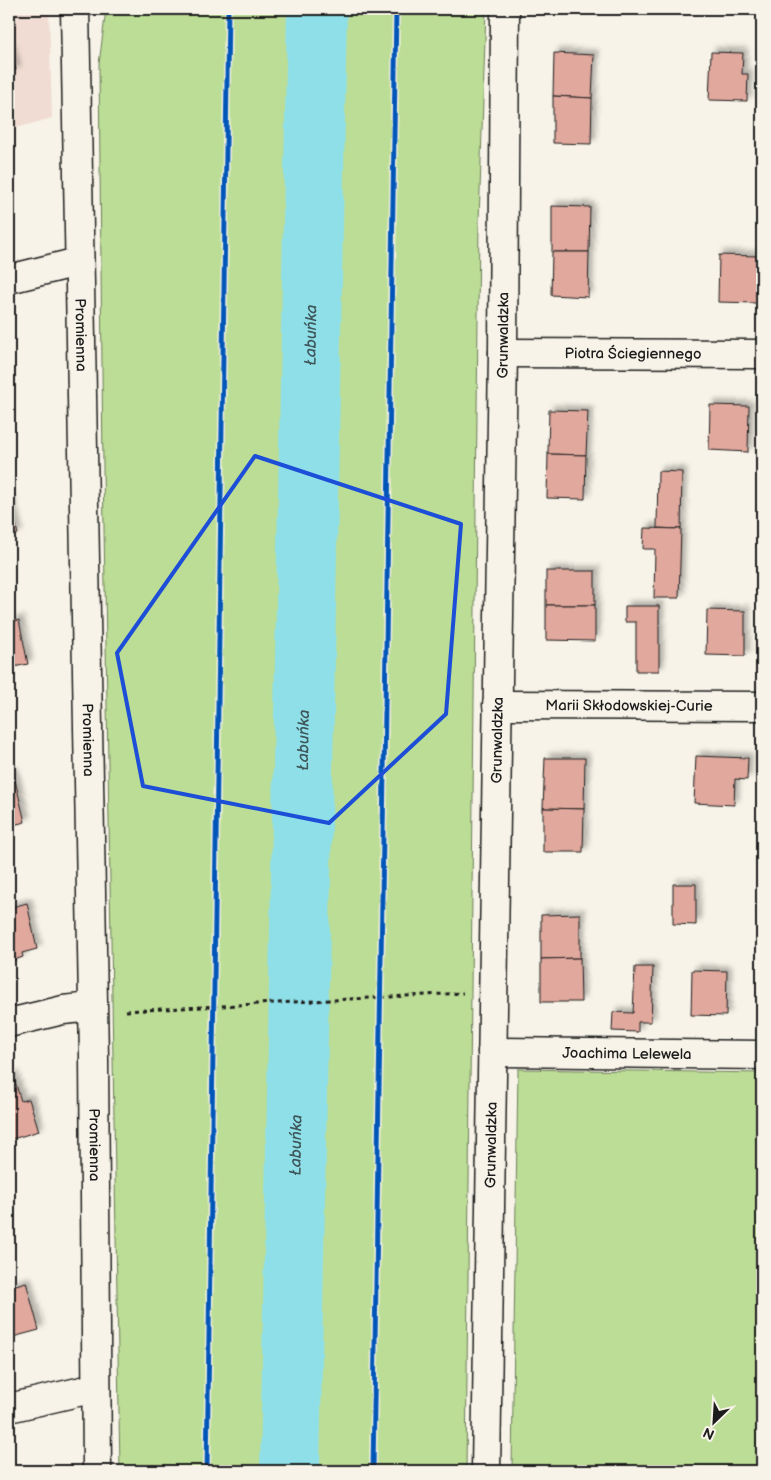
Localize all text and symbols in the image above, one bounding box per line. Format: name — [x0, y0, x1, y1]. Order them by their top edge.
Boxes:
street label: Grunwaldzka — [493, 292, 513, 379]
street label: Promienna — [71, 298, 91, 372]
water label: Łabuńka — [301, 305, 321, 366]
street label: Piotra Ściegiennego — [565, 344, 701, 363]
street label: Marii Skłodowskiej-Curie — [545, 696, 713, 715]
street label: Grunwaldzka — [487, 697, 507, 783]
street label: Promienna — [78, 703, 98, 777]
water label: Łabuńka — [293, 709, 314, 771]
street label: Joachima Lelewela — [562, 1043, 692, 1064]
street label: Grunwaldzka — [481, 1102, 501, 1188]
street label: Promienna — [85, 1108, 104, 1182]
water label: Łabuńka — [286, 1114, 306, 1176]
north arrow — [688, 1398, 738, 1448]
text: N — [700, 1423, 717, 1443]

